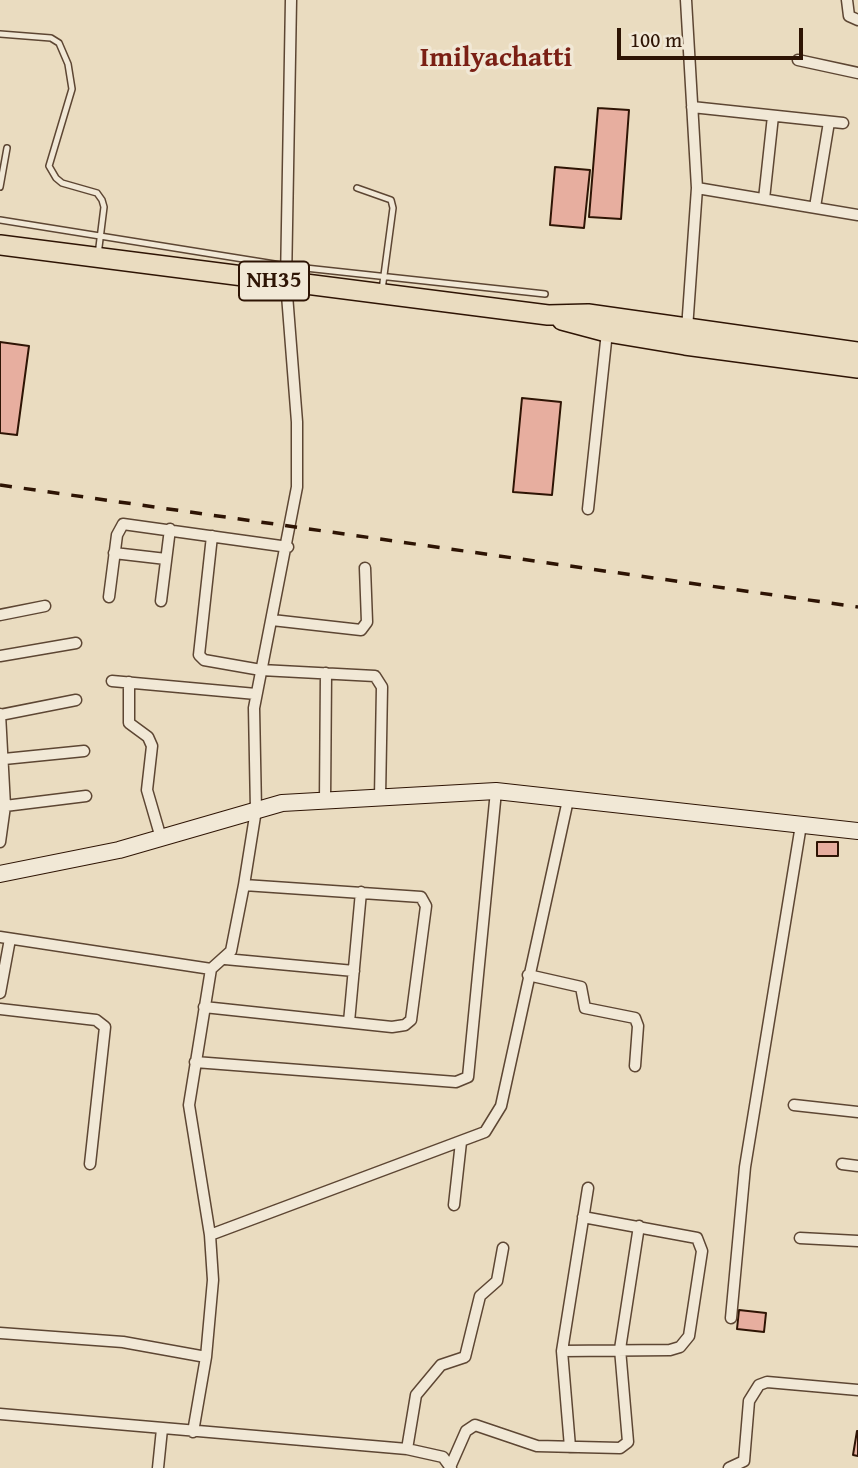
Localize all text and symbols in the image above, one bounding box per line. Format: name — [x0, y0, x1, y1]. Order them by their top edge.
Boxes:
scale bar — [620, 14, 806, 58]
text: 100 m — [630, 24, 682, 55]
district label: Imilyachatti — [420, 42, 572, 76]
road number: NH35 — [239, 262, 309, 300]

